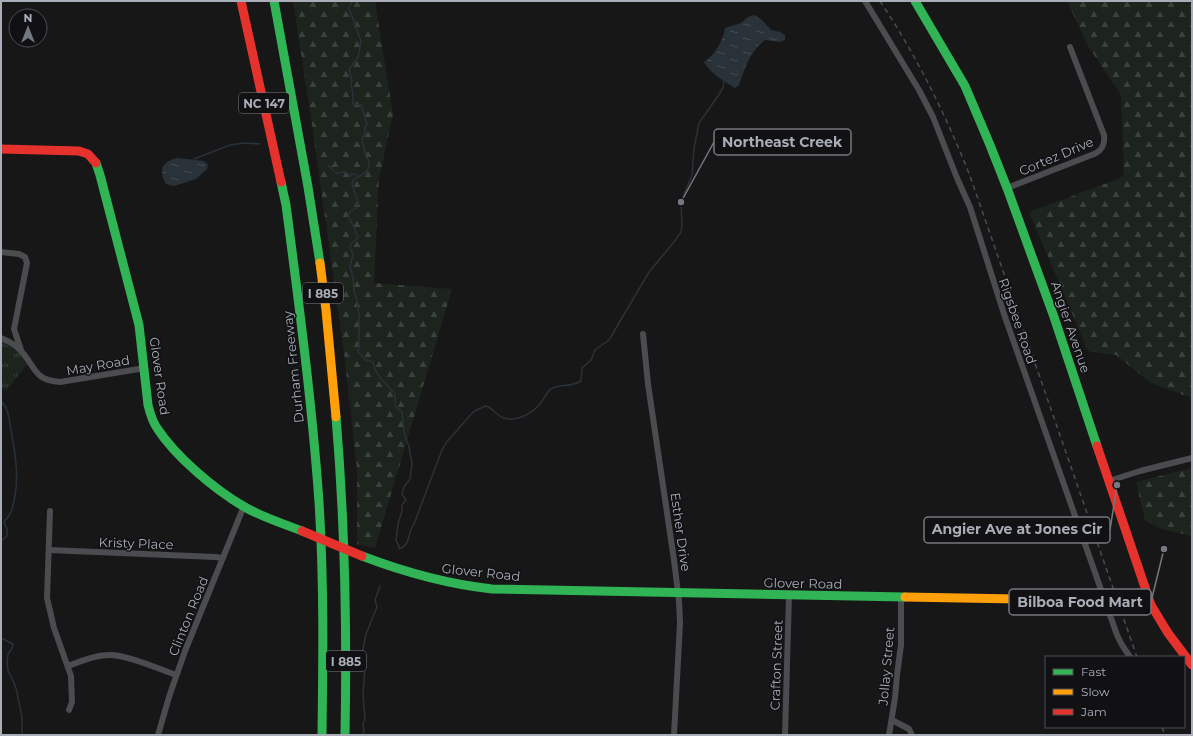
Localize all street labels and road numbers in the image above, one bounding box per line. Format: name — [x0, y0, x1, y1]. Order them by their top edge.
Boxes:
road number: NC 147 — [239, 93, 289, 113]
street label: Cortez Drive — [1016, 133, 1096, 179]
street label: Rigsbee Road — [996, 276, 1040, 366]
street label: Angier Avenue — [1048, 279, 1094, 375]
road number: I 885 — [303, 283, 343, 303]
street label: Durham Freeway — [279, 309, 307, 424]
street label: Glover Road — [147, 336, 173, 416]
street label: May Road — [65, 352, 131, 378]
street label: Esther Drive — [668, 492, 694, 573]
street label: Kristy Place — [98, 534, 174, 552]
street label: Glover Road — [441, 560, 521, 584]
street label: Clinton Road — [165, 574, 211, 658]
street label: Glover Road — [763, 574, 843, 592]
street label: Crafton Street — [766, 619, 786, 711]
street label: Jollay Street — [875, 626, 897, 707]
road number: I 885 — [326, 651, 366, 671]

